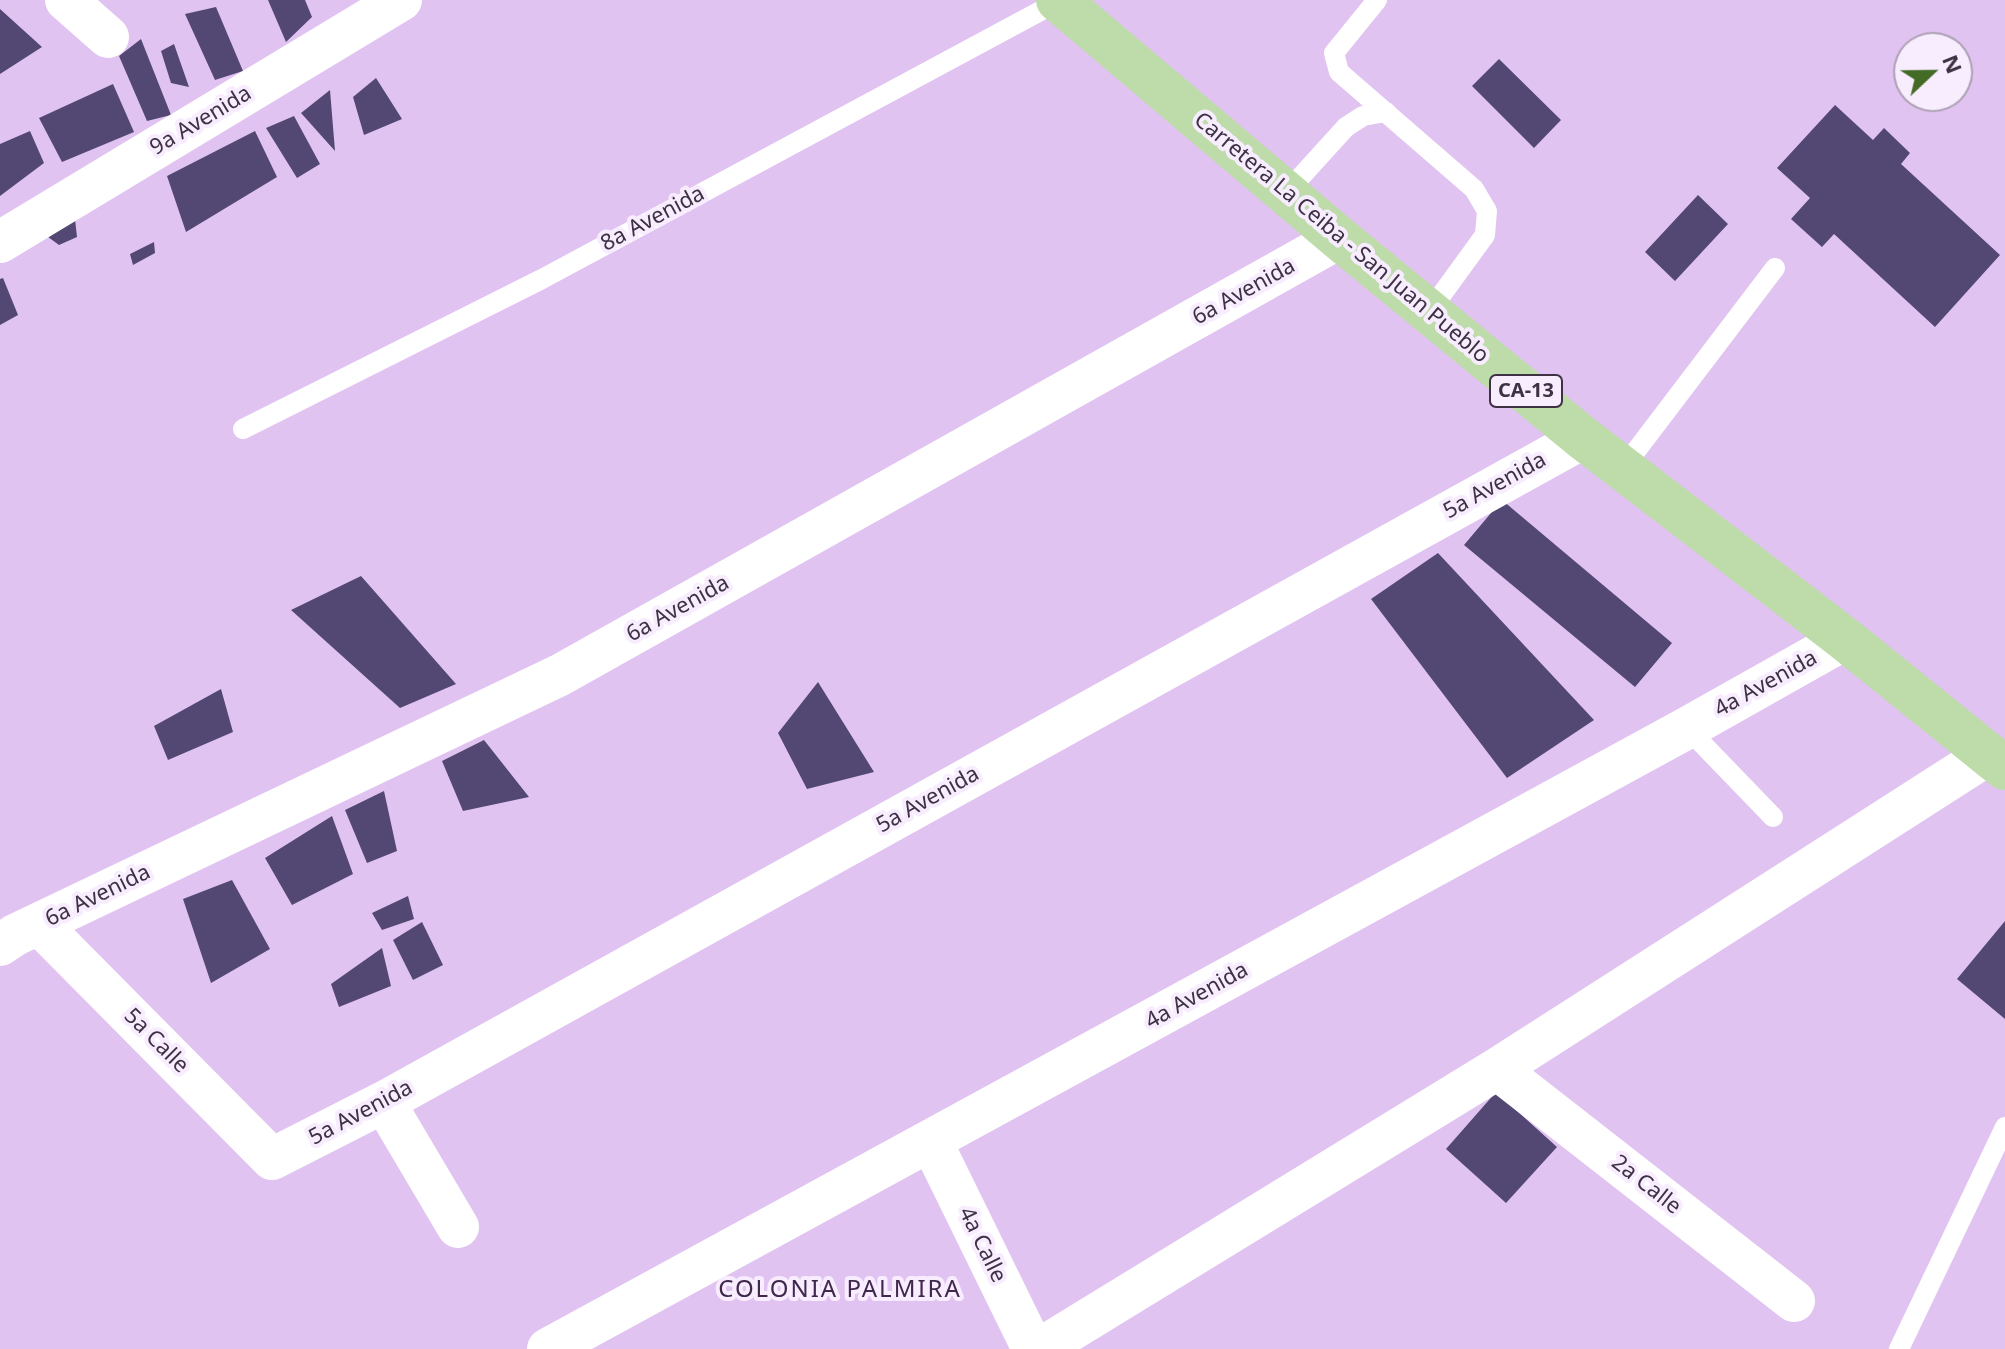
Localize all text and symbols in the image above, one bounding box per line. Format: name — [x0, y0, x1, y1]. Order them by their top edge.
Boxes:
north arrow — [1893, 32, 1973, 112]
text: N — [1936, 50, 1971, 78]
street label: 9a Avenida — [146, 80, 256, 162]
street label: Carretera La Ceiba - San Juan Pueblo — [1188, 107, 1494, 369]
street label: 8a Avenida — [597, 181, 709, 257]
street label: 6a Avenida — [1188, 253, 1300, 331]
road number: CA-13 — [1490, 375, 1562, 407]
street label: 5a Avenida — [1439, 447, 1551, 525]
street label: 6a Avenida — [622, 570, 734, 648]
street label: 4a Avenida — [1710, 645, 1822, 723]
street label: 5a Avenida — [872, 761, 984, 839]
street label: 6a Avenida — [41, 859, 155, 933]
street label: 4a Avenida — [1141, 957, 1253, 1035]
street label: 5a Calle — [118, 1003, 194, 1079]
street label: 5a Avenida — [305, 1075, 417, 1151]
street label: 2a Calle — [1606, 1150, 1686, 1220]
street label: 4a Calle — [952, 1203, 1012, 1287]
district label: COLONIA PALMIRA — [718, 1276, 962, 1304]

